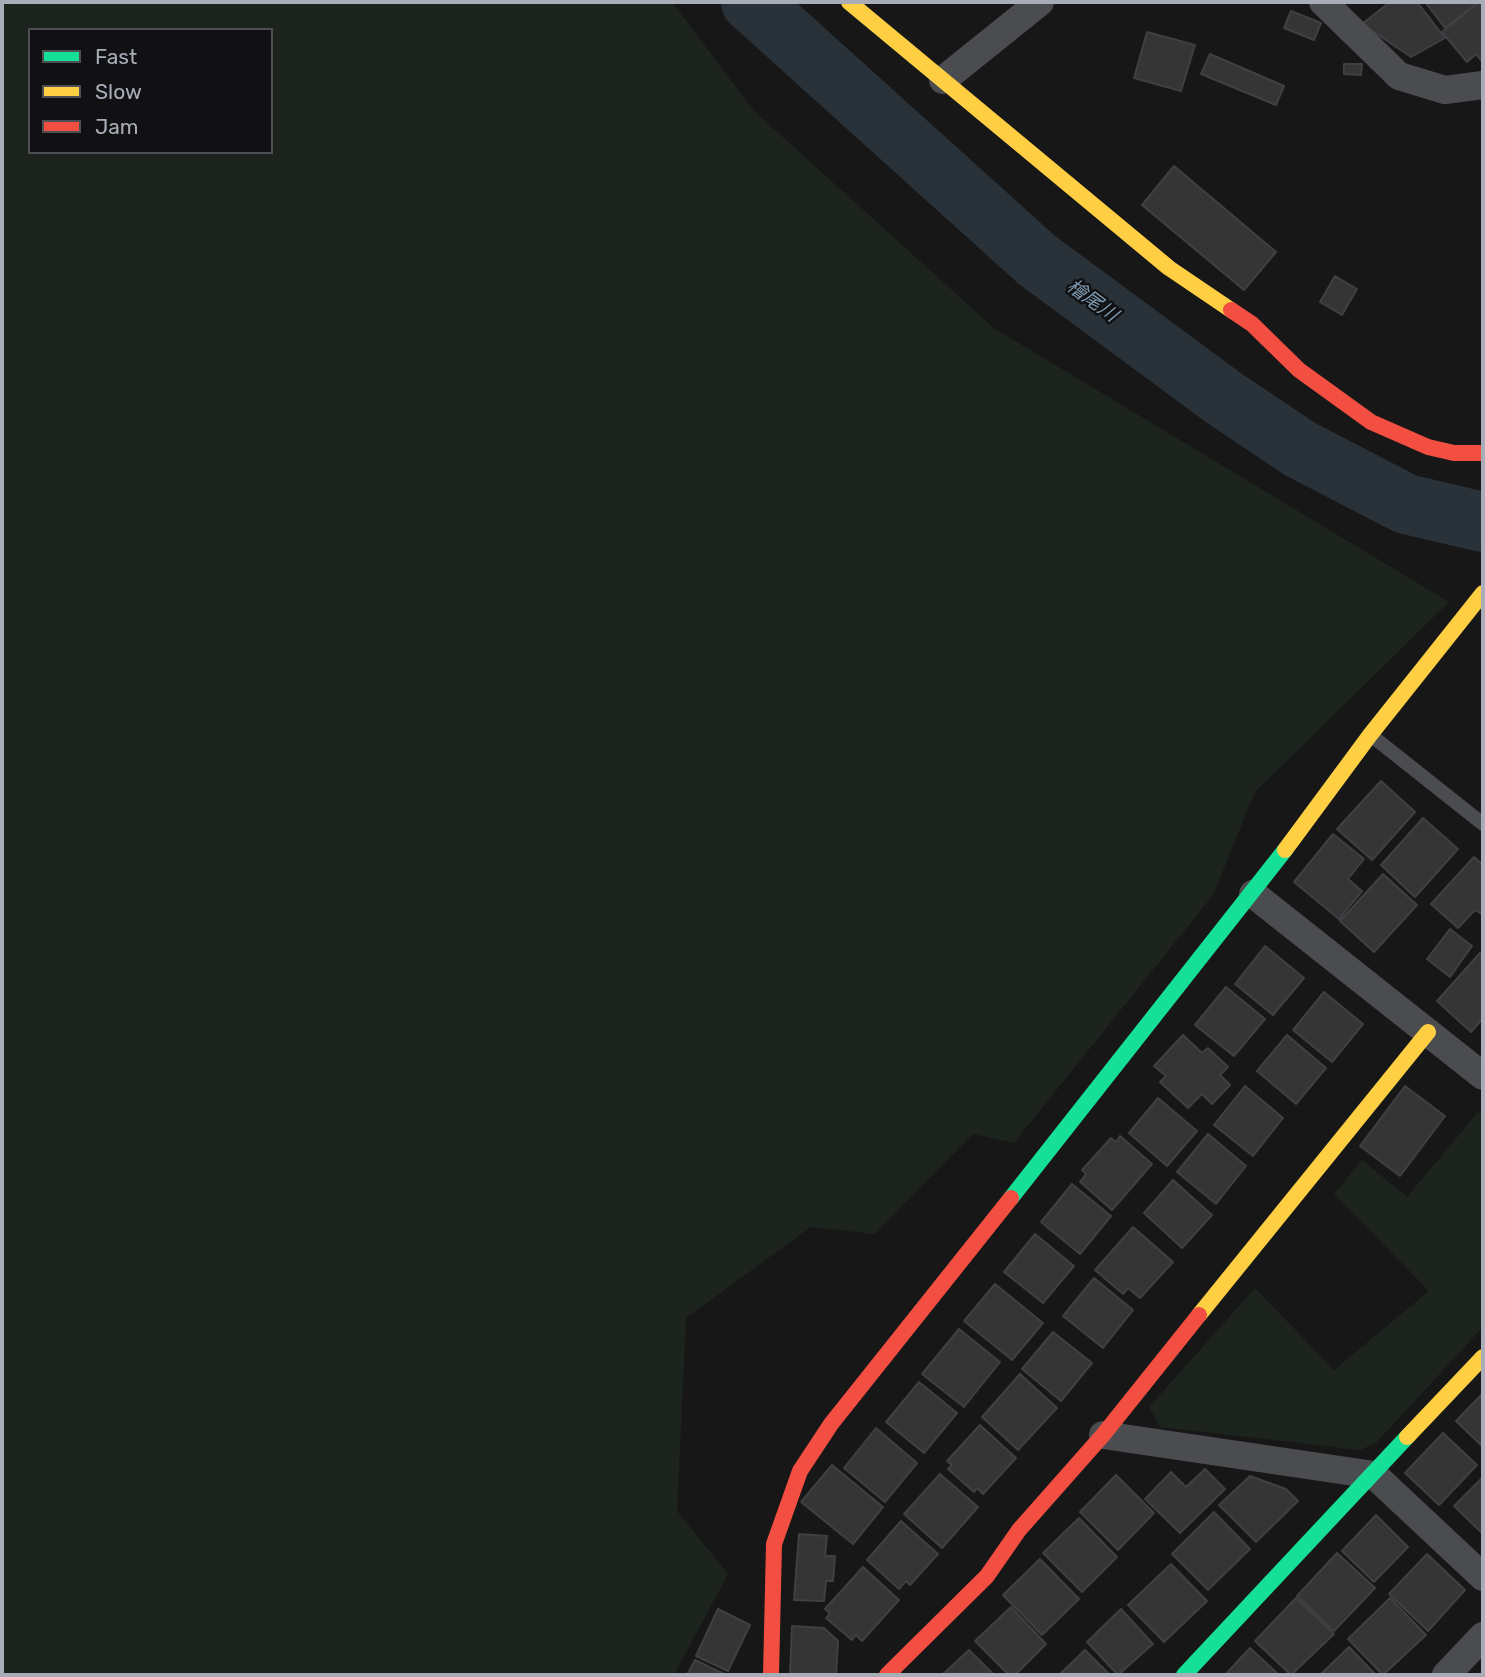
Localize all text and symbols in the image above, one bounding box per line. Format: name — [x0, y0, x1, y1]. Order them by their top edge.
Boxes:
legend — [28, 28, 273, 154]
text: Fast — [95, 44, 137, 69]
text: Slow — [95, 79, 142, 104]
text: Jam — [95, 114, 139, 139]
water label: 檜尾川 — [1062, 275, 1122, 327]

